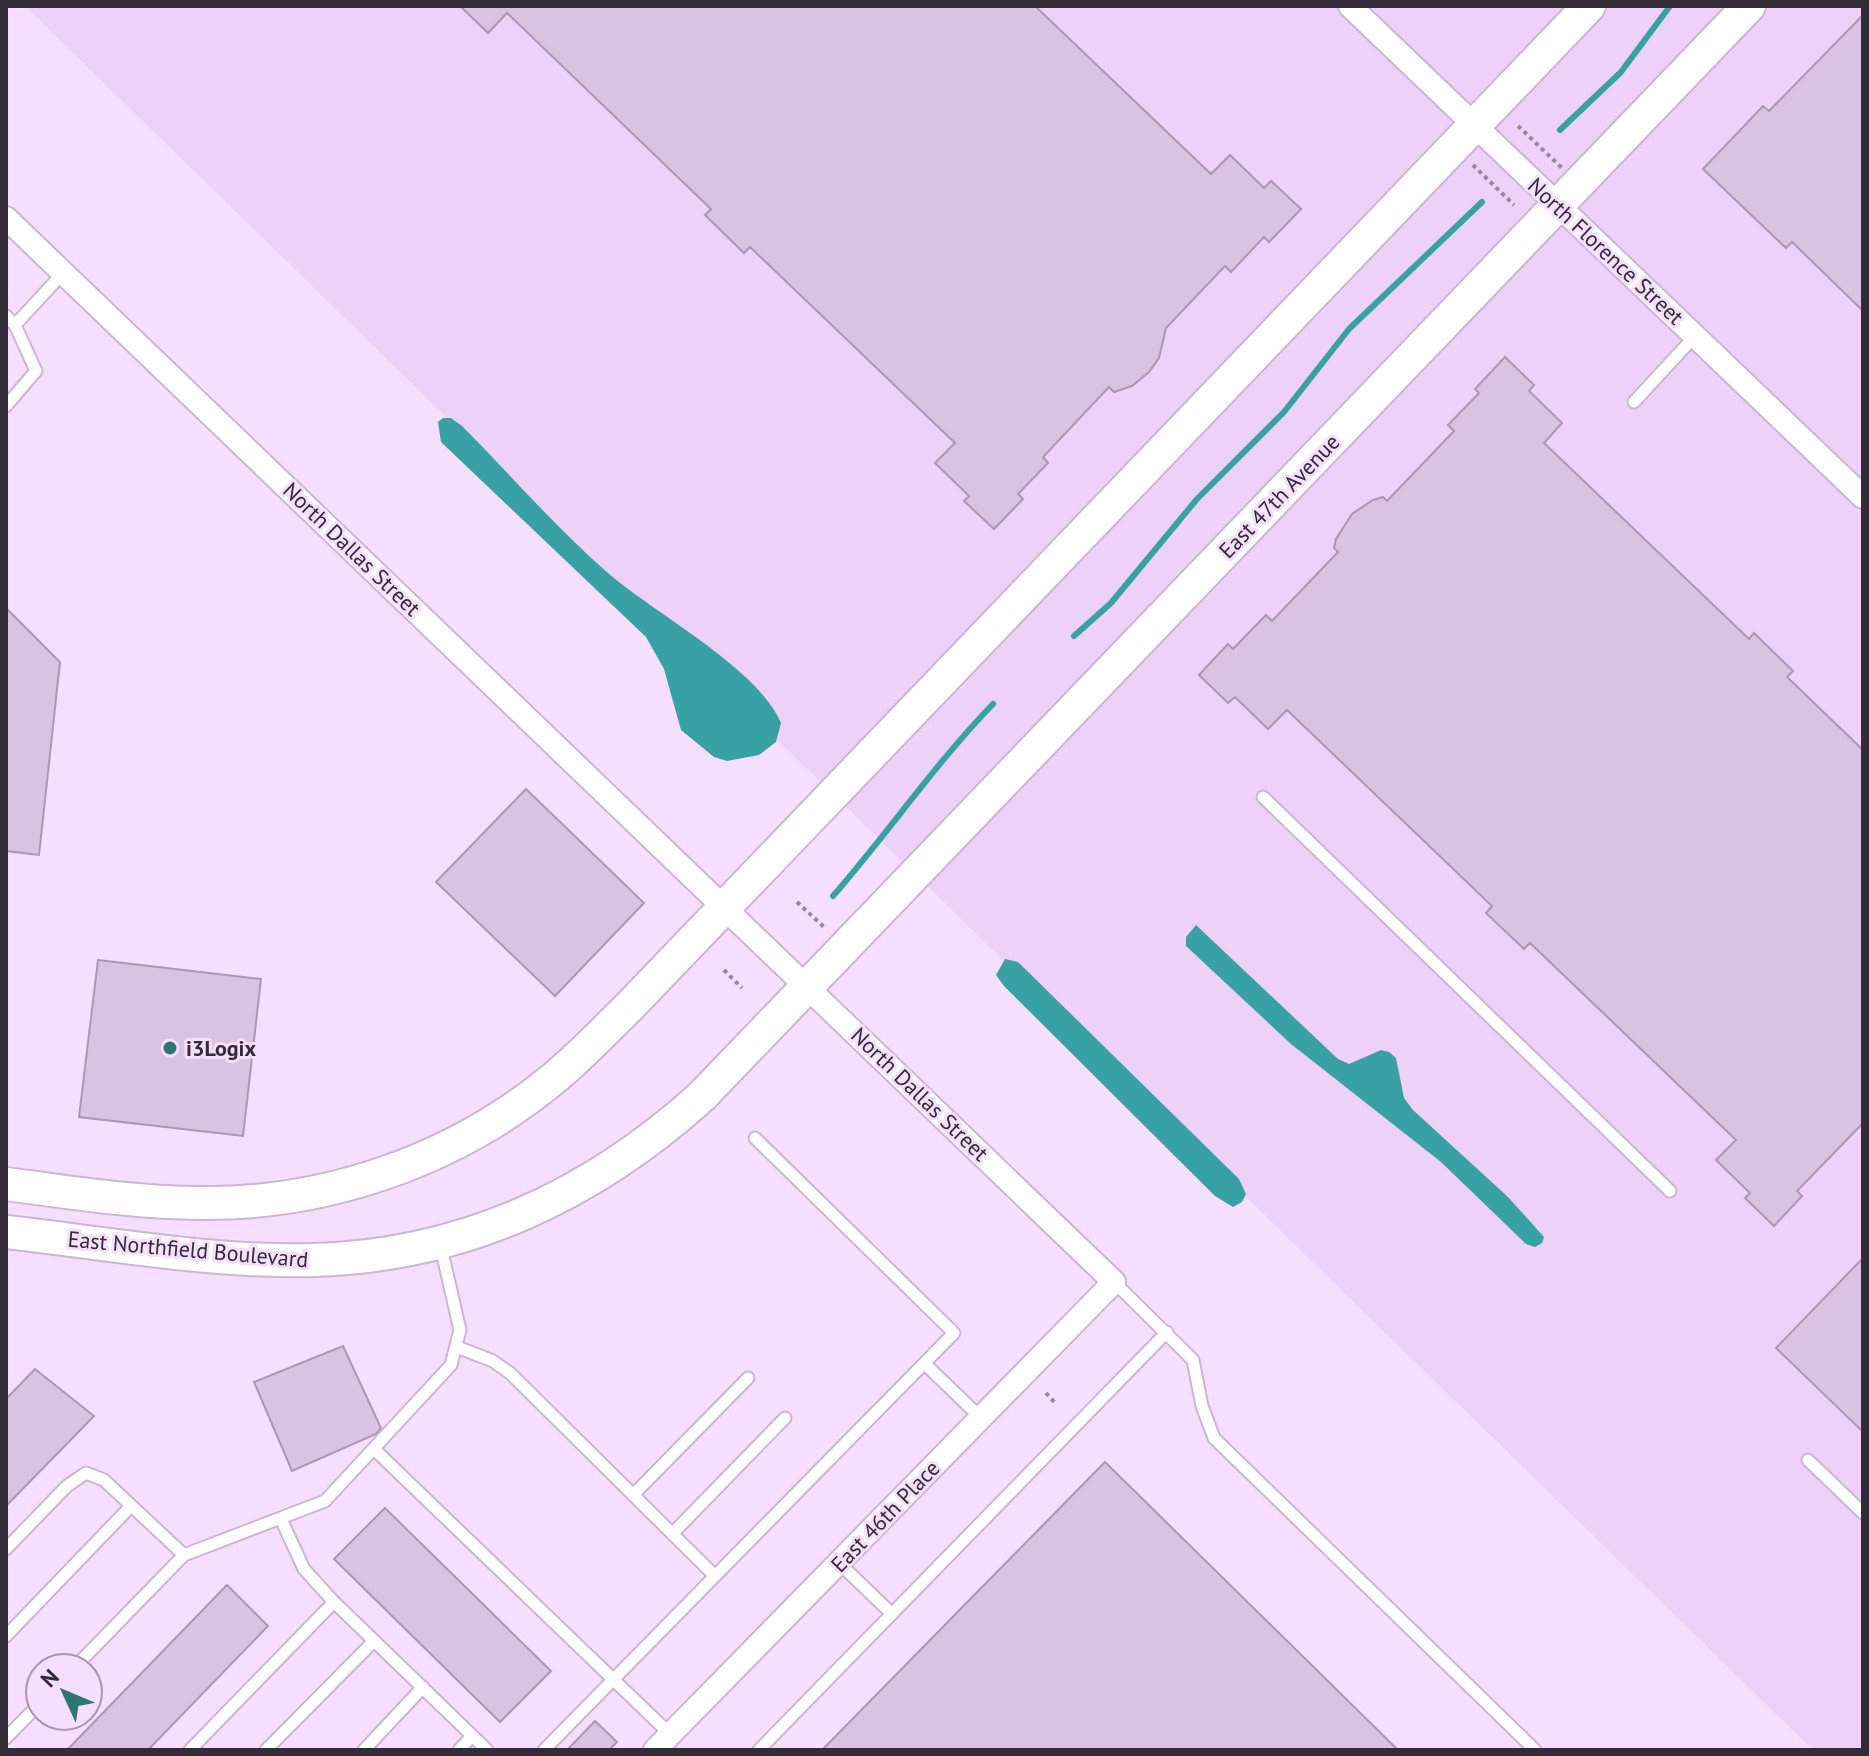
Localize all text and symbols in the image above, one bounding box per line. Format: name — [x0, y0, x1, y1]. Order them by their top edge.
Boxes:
street label: North Florence Street — [1522, 172, 1690, 331]
street label: East 47th Avenue — [1213, 428, 1345, 564]
street label: North Dallas Street — [277, 476, 427, 622]
street label: North Dallas Street — [845, 1021, 995, 1167]
place label: i3Logix — [186, 1034, 256, 1062]
marker: i3Logix — [161, 1039, 179, 1057]
street label: East Northfield Boulevard — [67, 1225, 309, 1273]
street label: East 46th Place — [825, 1454, 945, 1578]
north arrow — [24, 1652, 104, 1732]
text: N — [35, 1663, 65, 1693]

